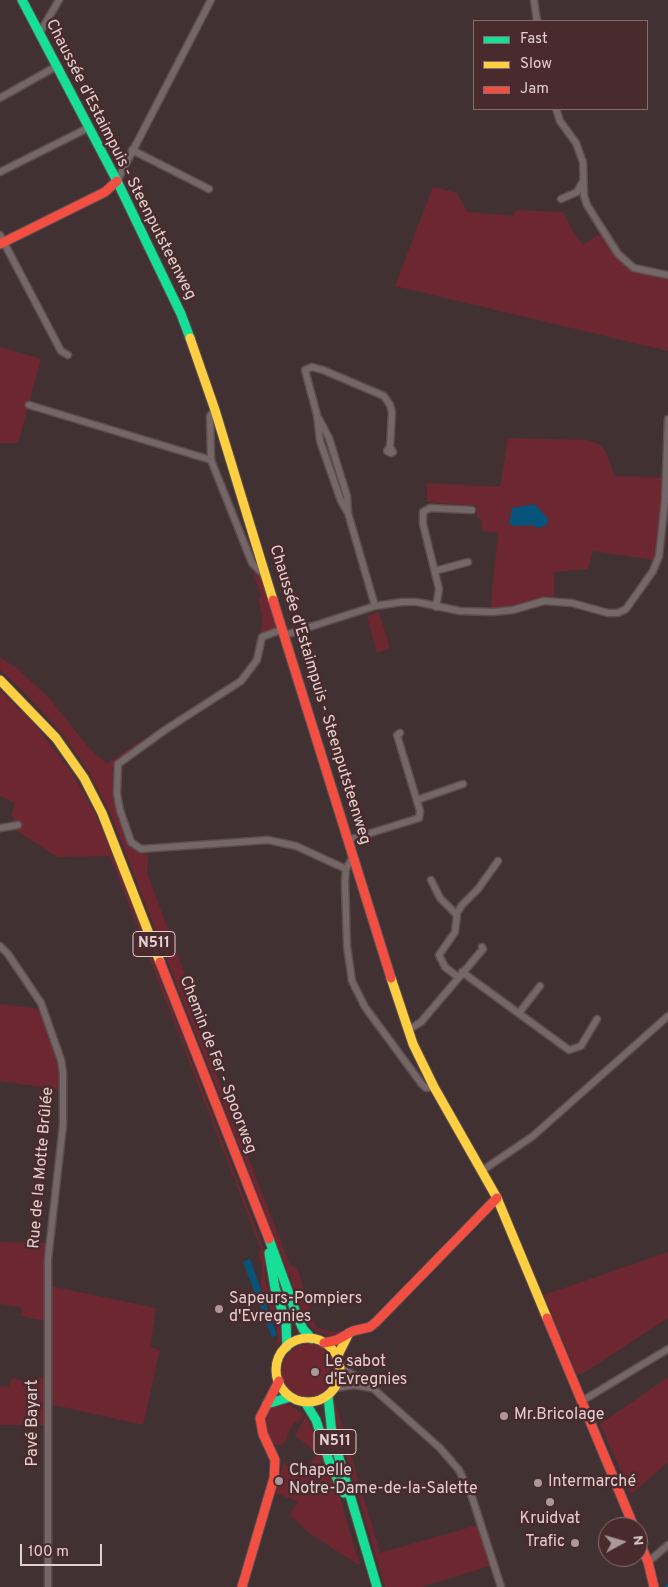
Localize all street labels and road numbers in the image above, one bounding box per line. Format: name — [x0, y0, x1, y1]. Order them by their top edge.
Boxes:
street label: Chaussée d'Estaimpuis - Steenputsteenweg — [41, 16, 199, 304]
street label: Chaussée d'Estaimpuis - Steenputsteenweg — [264, 543, 374, 847]
road number: N511 — [133, 932, 175, 956]
street label: Chemin de Fer - Spoorweg — [174, 973, 260, 1157]
street label: Rue de la Motte Brûlée — [25, 1086, 59, 1250]
street label: Pavé Bayart — [24, 1380, 44, 1466]
road number: N511 — [314, 1430, 356, 1454]

